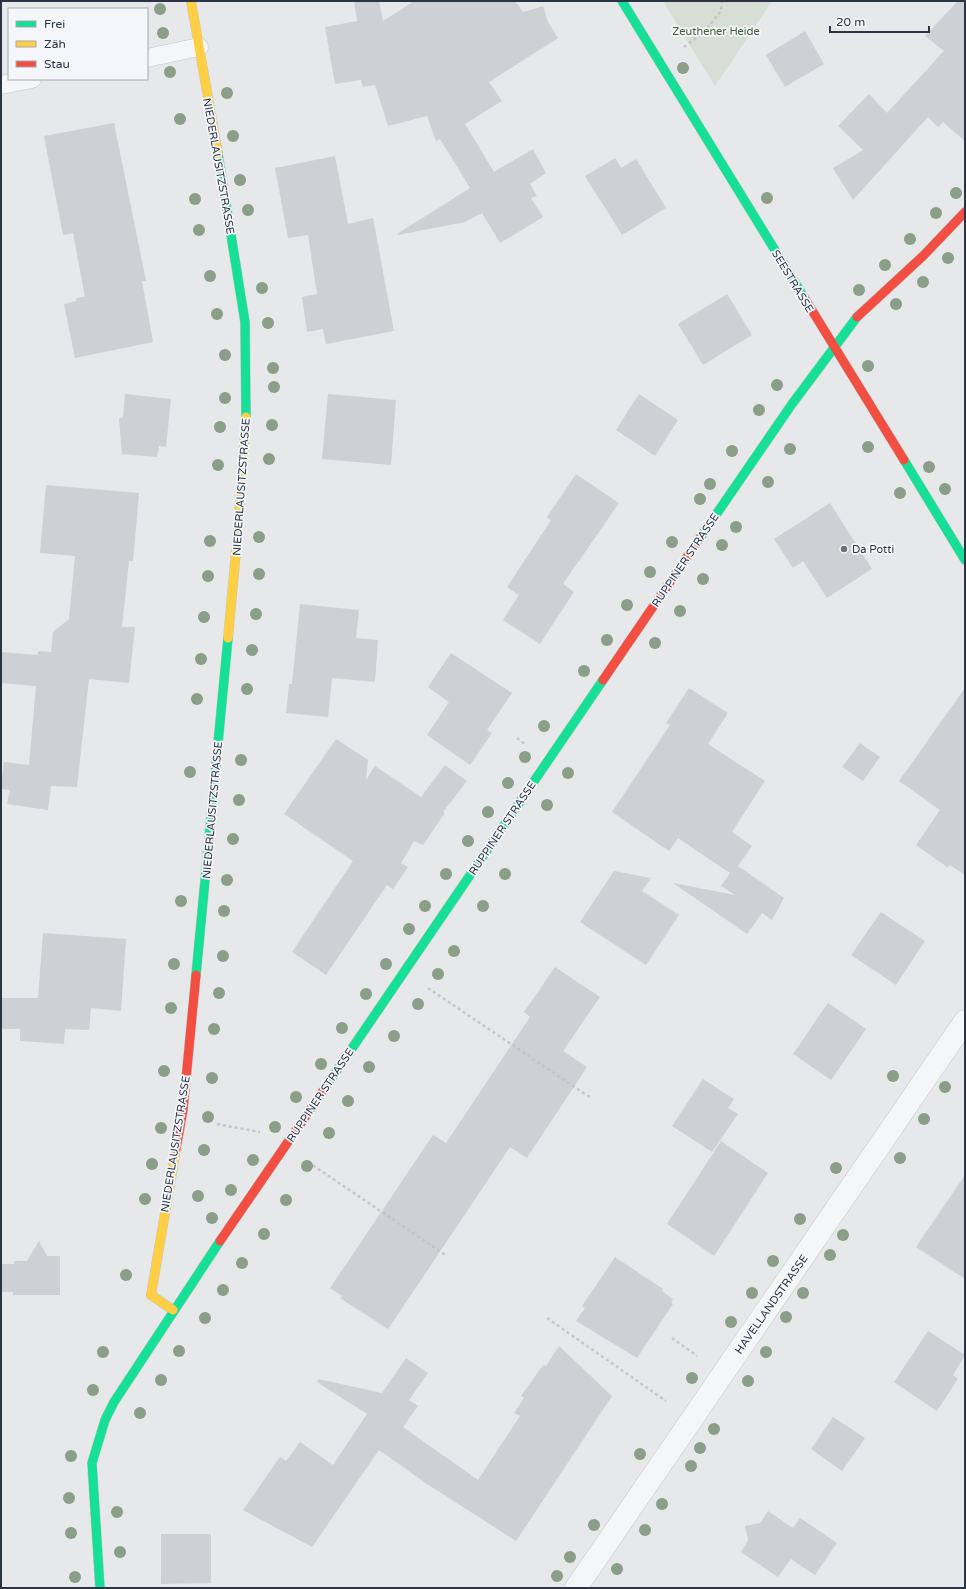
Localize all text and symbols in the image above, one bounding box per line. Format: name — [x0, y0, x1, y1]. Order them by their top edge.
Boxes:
legend — [8, 8, 148, 80]
scale bar — [830, 8, 929, 34]
text: 20 m — [836, 15, 865, 29]
text: Frei — [44, 17, 65, 31]
park label: Zeuthener Heide — [672, 25, 760, 38]
text: Zäh — [44, 37, 66, 51]
text: Stau — [44, 57, 70, 71]
street label: NIEDERLAUSITZSTRASSE — [200, 97, 237, 235]
street label: SEESTRASSE — [769, 248, 816, 315]
street label: NIEDERLAUSITZSTRASSE — [230, 418, 253, 556]
street label: RUPPINER STRASSE — [649, 511, 722, 610]
place label: Da Potti — [852, 543, 894, 556]
marker: Da Potti — [839, 544, 849, 554]
street label: NIEDERLAUSITZSTRASSE — [200, 741, 225, 879]
street label: RUPPINER STRASSE — [466, 779, 539, 878]
street label: RUPPINER STRASSE — [284, 1046, 357, 1145]
street label: NIEDERLAUSITZSTRASSE — [158, 1075, 193, 1213]
street label: HAVELLANDSTRASSE — [732, 1252, 811, 1356]

